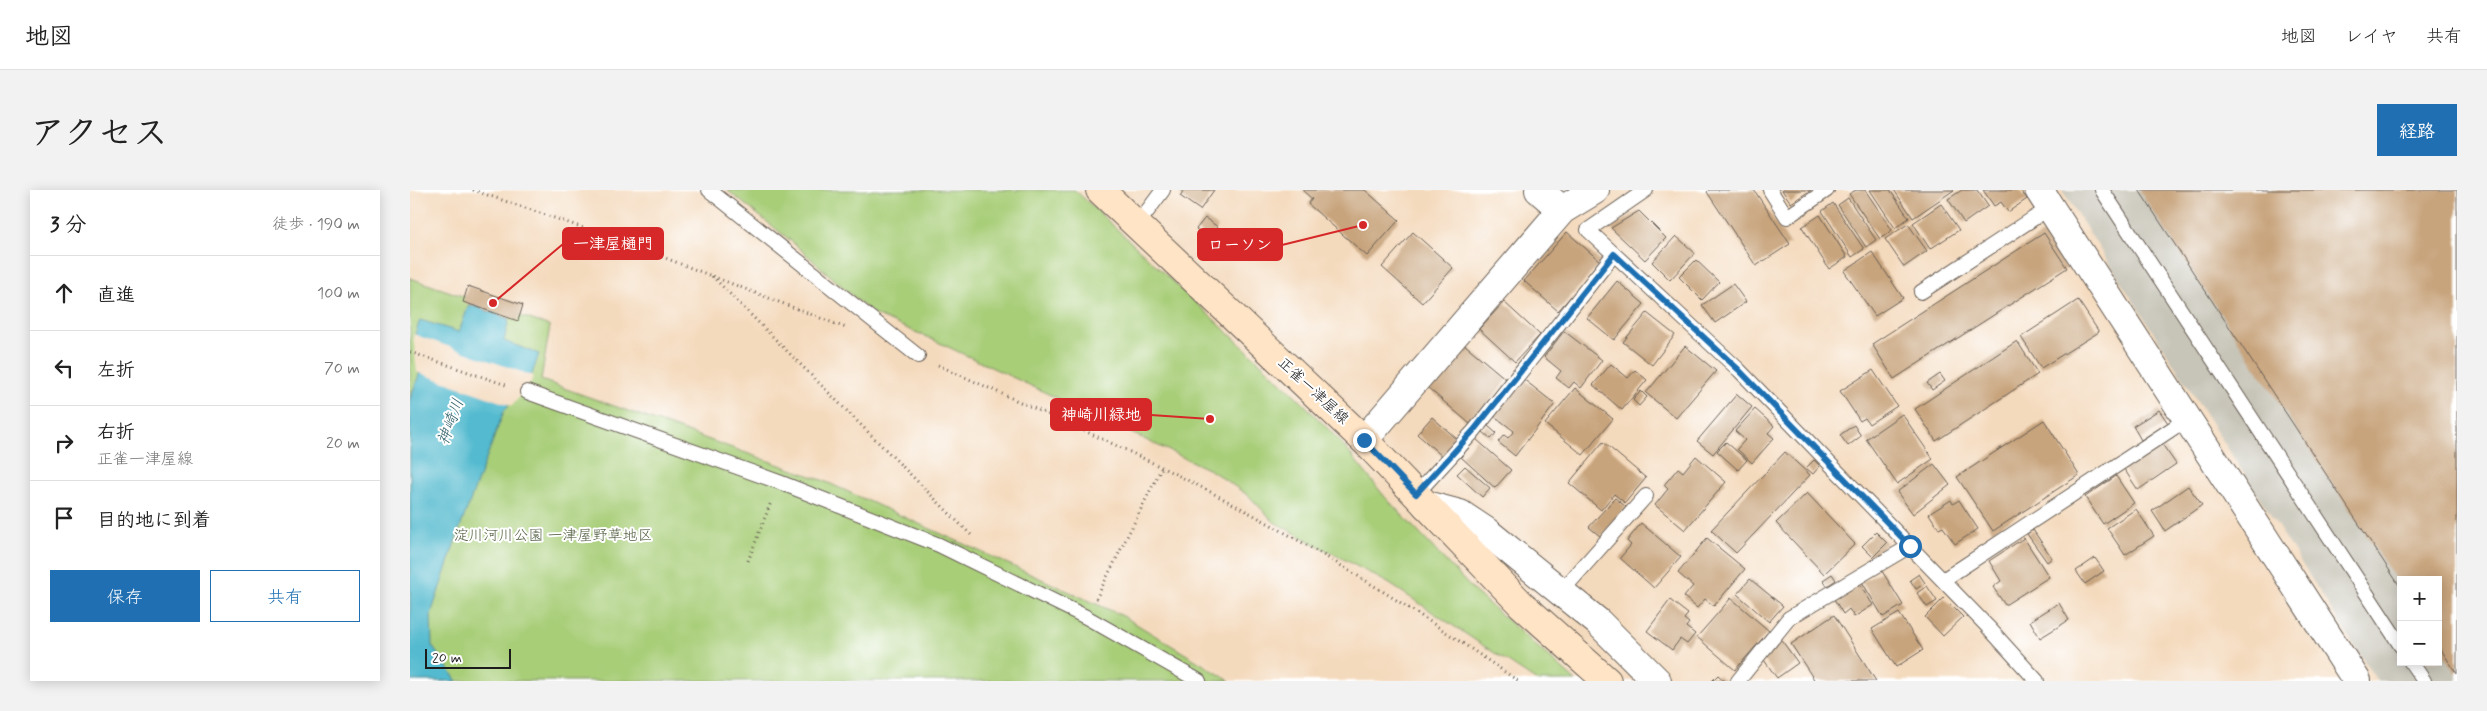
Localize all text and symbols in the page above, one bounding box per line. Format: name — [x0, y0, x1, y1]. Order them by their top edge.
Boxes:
text: 地図 — [25, 22, 73, 53]
text: 地図 — [2281, 25, 2317, 49]
text: レイヤ — [2345, 25, 2398, 49]
text: 共有 — [2426, 25, 2462, 49]
button: 経路 — [2377, 104, 2457, 156]
text: アクセス — [30, 111, 168, 157]
text: 3 分 — [50, 211, 86, 239]
text: 徒歩 · 190 m — [272, 214, 360, 235]
callout: 一津屋樋門 — [563, 228, 663, 259]
callout: ローソン — [1198, 229, 1282, 260]
text: 一津屋樋門 — [573, 234, 653, 255]
text: ローソン — [1208, 235, 1272, 256]
icon: ahead — [50, 279, 78, 307]
text: 直進 — [97, 283, 135, 308]
text: 100 m — [317, 283, 360, 304]
street label: 正雀一津屋線 — [1273, 353, 1353, 429]
icon: left — [50, 354, 78, 382]
text: 左折 — [97, 358, 135, 383]
text: 70 m — [324, 358, 360, 379]
water label: 神崎川 — [433, 396, 469, 448]
callout: 神崎川緑地 — [1051, 399, 1151, 430]
text: 神崎川緑地 — [1061, 405, 1141, 426]
text: 右折 — [97, 420, 135, 445]
icon: right — [50, 429, 78, 457]
route end — [1353, 429, 1376, 452]
text: 20 m — [326, 433, 360, 454]
text: 正雀一津屋線 — [97, 449, 193, 470]
icon: arrive — [50, 504, 78, 532]
text: 目的地に到着 — [97, 508, 211, 533]
park label: 淀川河川公園 一津屋野草地区 — [453, 526, 653, 546]
route start — [1899, 535, 1922, 558]
button: 保存 — [50, 570, 200, 622]
button: 共有 — [210, 570, 360, 622]
map controls — [2397, 576, 2442, 666]
button: + — [2397, 576, 2442, 621]
button: − — [2397, 621, 2442, 666]
scale bar — [425, 646, 511, 669]
text: 20 m — [432, 649, 462, 667]

